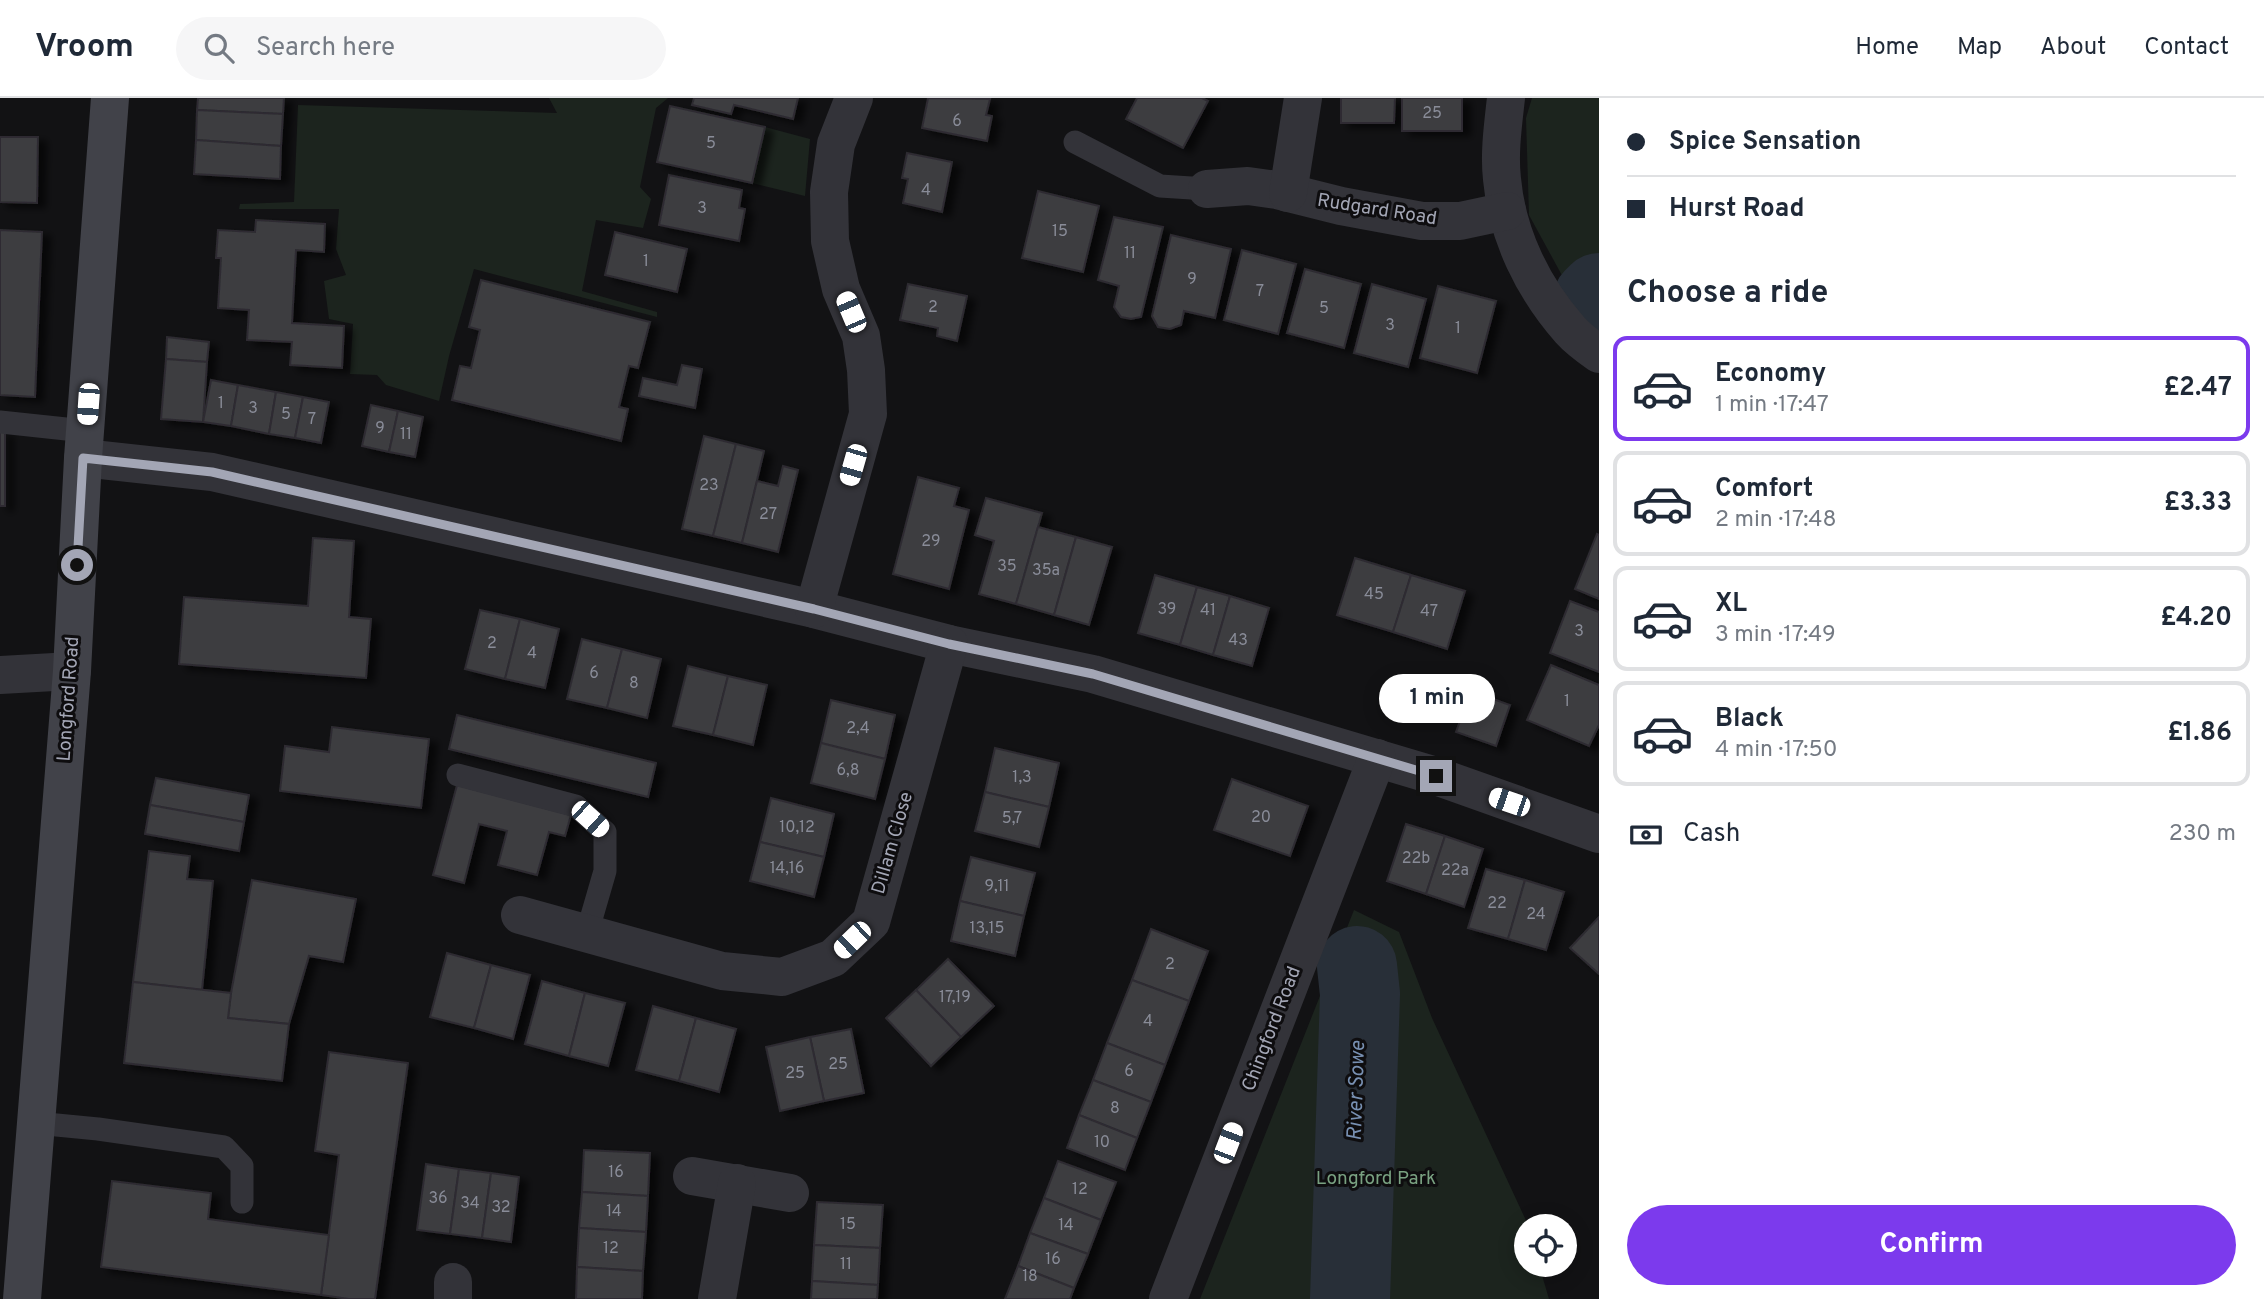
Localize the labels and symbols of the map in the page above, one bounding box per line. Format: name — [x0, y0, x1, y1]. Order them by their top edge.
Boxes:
house number: 25 — [1422, 104, 1442, 124]
house number: 6 — [952, 112, 962, 132]
house number: 5 — [706, 134, 716, 154]
house number: 4 — [921, 181, 931, 201]
street label: Rudgard Road — [1315, 189, 1439, 231]
house number: 3 — [697, 199, 707, 219]
house number: 15 — [1052, 222, 1068, 242]
house number: 11 — [1124, 244, 1136, 264]
house number: 1 — [643, 252, 649, 272]
house number: 9 — [1187, 270, 1197, 290]
house number: 7 — [1256, 282, 1264, 302]
car — [834, 289, 869, 335]
house number: 2 — [928, 298, 938, 318]
house number: 5 — [1319, 299, 1329, 319]
house number: 3 — [1385, 316, 1395, 336]
house number: 1 — [1455, 319, 1461, 339]
car — [77, 382, 100, 426]
house number: 1 — [218, 394, 224, 414]
house number: 3 — [248, 399, 258, 419]
house number: 5 — [281, 405, 291, 425]
house number: 7 — [308, 410, 316, 430]
house number: 9 — [375, 419, 385, 439]
house number: 11 — [400, 425, 412, 445]
car — [838, 442, 869, 488]
house number: 23 — [699, 476, 719, 496]
house number: 27 — [759, 505, 777, 525]
house number: 29 — [921, 532, 941, 552]
route start — [61, 549, 93, 581]
house number: 35 — [997, 557, 1017, 577]
house number: 35a — [1032, 561, 1060, 581]
house number: 45 — [1364, 585, 1384, 605]
house number: 39 — [1158, 600, 1176, 620]
house number: 41 — [1200, 601, 1216, 621]
house number: 47 — [1420, 602, 1438, 622]
house number: 3 — [1574, 622, 1584, 642]
house number: 43 — [1228, 631, 1248, 651]
house number: 2 — [487, 634, 497, 654]
street label: Longford Road — [53, 636, 85, 762]
house number: 4 — [527, 644, 537, 664]
house number: 6 — [589, 664, 599, 684]
house number: 8 — [629, 674, 639, 694]
callout: 1 min — [1378, 674, 1494, 724]
house number: 1 — [1564, 692, 1570, 712]
house number: 2,4 — [846, 719, 870, 739]
route end — [1420, 760, 1452, 792]
house number: 6,8 — [837, 761, 859, 781]
house number: 1,3 — [1012, 768, 1032, 788]
car — [1486, 785, 1533, 819]
street label: Dillam Close — [867, 789, 919, 897]
car — [568, 797, 613, 841]
house number: 20 — [1251, 808, 1271, 828]
house number: 5,7 — [1002, 809, 1022, 829]
house number: 10,12 — [779, 818, 815, 838]
house number: 22b — [1402, 849, 1430, 869]
house number: 14,16 — [770, 859, 804, 879]
house number: 22a — [1441, 861, 1469, 881]
house number: 9,11 — [984, 877, 1010, 897]
house number: 22 — [1487, 894, 1507, 914]
house number: 24 — [1526, 905, 1546, 925]
car — [830, 918, 875, 962]
house number: 13,15 — [969, 919, 1005, 939]
house number: 2 — [1165, 955, 1175, 975]
street label: Chingford Road — [1237, 963, 1307, 1095]
house number: 17,19 — [939, 988, 971, 1008]
house number: 4 — [1143, 1012, 1153, 1032]
water label: River Sowe — [1342, 1039, 1372, 1142]
house number: 25 — [828, 1055, 848, 1075]
house number: 6 — [1124, 1062, 1134, 1082]
house number: 25 — [785, 1064, 805, 1084]
house number: 8 — [1110, 1099, 1120, 1119]
car — [1211, 1120, 1246, 1166]
house number: 10 — [1094, 1133, 1110, 1153]
house number: 16 — [608, 1163, 624, 1183]
park label: Longford Park — [1316, 1167, 1436, 1191]
house number: 12 — [1072, 1180, 1088, 1200]
house number: 36 — [428, 1189, 448, 1209]
house number: 34 — [460, 1194, 480, 1214]
house number: 32 — [491, 1198, 511, 1218]
house number: 14 — [606, 1202, 622, 1222]
house number: 15 — [840, 1215, 856, 1235]
house number: 14 — [1058, 1216, 1074, 1236]
house number: 12 — [603, 1239, 619, 1259]
house number: 16 — [1045, 1250, 1061, 1270]
house number: 11 — [840, 1255, 852, 1275]
house number: 18 — [1022, 1267, 1038, 1287]

